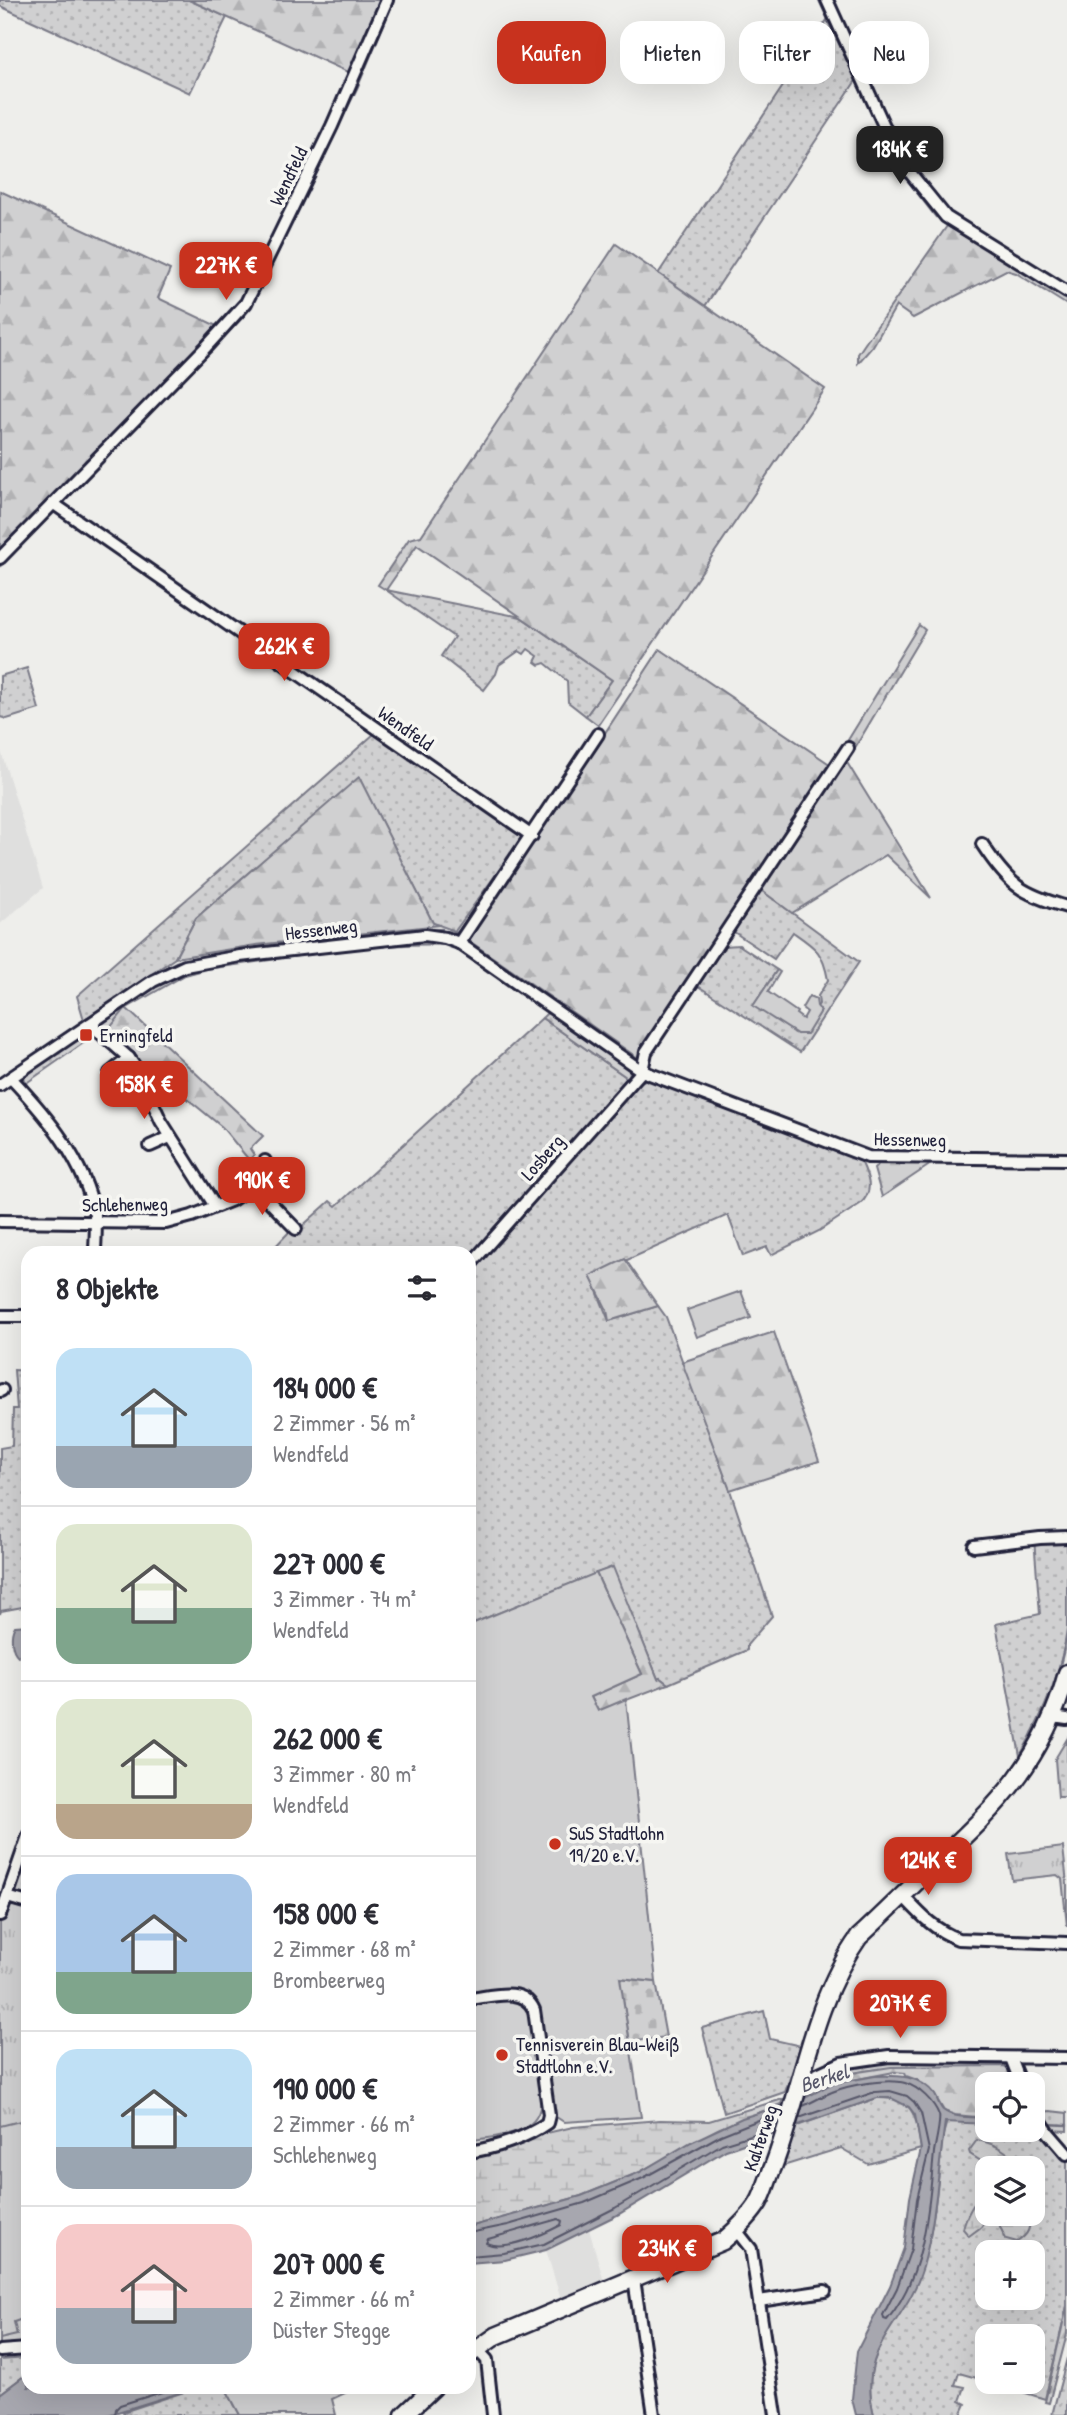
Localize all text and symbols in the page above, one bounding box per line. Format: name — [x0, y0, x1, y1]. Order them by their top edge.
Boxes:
chip: Kaufen — [497, 21, 606, 84]
chip: Mieten — [620, 21, 725, 84]
chip: Filter — [739, 21, 835, 84]
chip: Neu — [849, 21, 929, 84]
pin: 184K € — [843, 127, 957, 186]
text: 184K € — [872, 133, 928, 164]
street label: Wendfeld — [263, 142, 314, 210]
pin: 227K € — [169, 243, 283, 302]
text: 227K € — [195, 249, 257, 280]
pin: 262K € — [227, 624, 341, 683]
text: 262K € — [254, 630, 314, 661]
street label: Wendfeld — [373, 700, 439, 757]
street label: Hessenweg — [284, 912, 358, 946]
place label: Erningfeld — [100, 1022, 173, 1048]
marker: Erningfeld — [78, 1027, 94, 1043]
pin: 158K € — [87, 1062, 201, 1121]
text: 158K € — [116, 1068, 172, 1099]
street label: Hessenweg — [874, 1125, 946, 1153]
street label: Losberg — [515, 1128, 569, 1186]
pin: 190K € — [205, 1158, 319, 1217]
text: 190K € — [234, 1164, 290, 1195]
street label: Schlehenweg — [82, 1190, 168, 1218]
text: 8 Objekte — [56, 1268, 159, 1308]
icon: filters — [403, 1269, 441, 1307]
text: 184 000 € — [273, 1367, 377, 1407]
icon: home — [112, 1376, 196, 1460]
text: 2 Zimmer · 56 m² — [273, 1407, 415, 1438]
text: Wendfeld — [273, 1438, 348, 1469]
text: 227 000 € — [273, 1543, 384, 1583]
icon: home — [112, 1552, 196, 1636]
text: 3 Zimmer · 74 m² — [273, 1583, 416, 1614]
text: Wendfeld — [273, 1614, 348, 1645]
text: 262 000 € — [273, 1718, 382, 1758]
icon: home — [112, 1727, 196, 1811]
text: 3 Zimmer · 80 m² — [273, 1758, 416, 1789]
text: Wendfeld — [273, 1789, 348, 1820]
place label: SuS Stadtlohn 19/20 e.V. — [569, 1820, 664, 1868]
marker: SuS Stadtlohn 19/20 e.V. — [547, 1836, 563, 1852]
pin: 124K € — [871, 1838, 985, 1897]
text: 124K € — [900, 1844, 956, 1875]
text: 158 000 € — [273, 1893, 378, 1933]
icon: home — [112, 1902, 196, 1986]
text: 2 Zimmer · 68 m² — [273, 1933, 416, 1964]
text: Brombeerweg — [273, 1964, 385, 1995]
pin: 207K € — [843, 1980, 957, 2040]
text: 207K € — [870, 1987, 930, 2018]
place label: Tennisverein Blau-Weiß Stadtlohn e.V. — [516, 2031, 679, 2079]
marker: Tennisverein Blau-Weiß Stadtlohn e.V. — [494, 2047, 510, 2063]
water label: Berkel — [796, 2056, 853, 2099]
text: 190 000 € — [273, 2068, 377, 2108]
map controls — [975, 2072, 1045, 2394]
button: locate — [975, 2072, 1045, 2142]
icon: home — [112, 2077, 196, 2161]
street label: Kalterweg — [737, 2101, 783, 2175]
text: 2 Zimmer · 66 m² — [273, 2108, 415, 2139]
text: Schlehenweg — [273, 2139, 377, 2170]
button: layers — [975, 2156, 1045, 2226]
pin: 234K € — [610, 2226, 724, 2285]
text: 234K € — [638, 2232, 696, 2263]
button: + — [975, 2240, 1045, 2310]
text: 207 000 € — [273, 2243, 384, 2283]
icon: home — [112, 2252, 196, 2336]
text: 2 Zimmer · 66 m² — [273, 2283, 415, 2314]
text: Düster Stegge — [273, 2314, 390, 2345]
button: − — [975, 2324, 1045, 2394]

